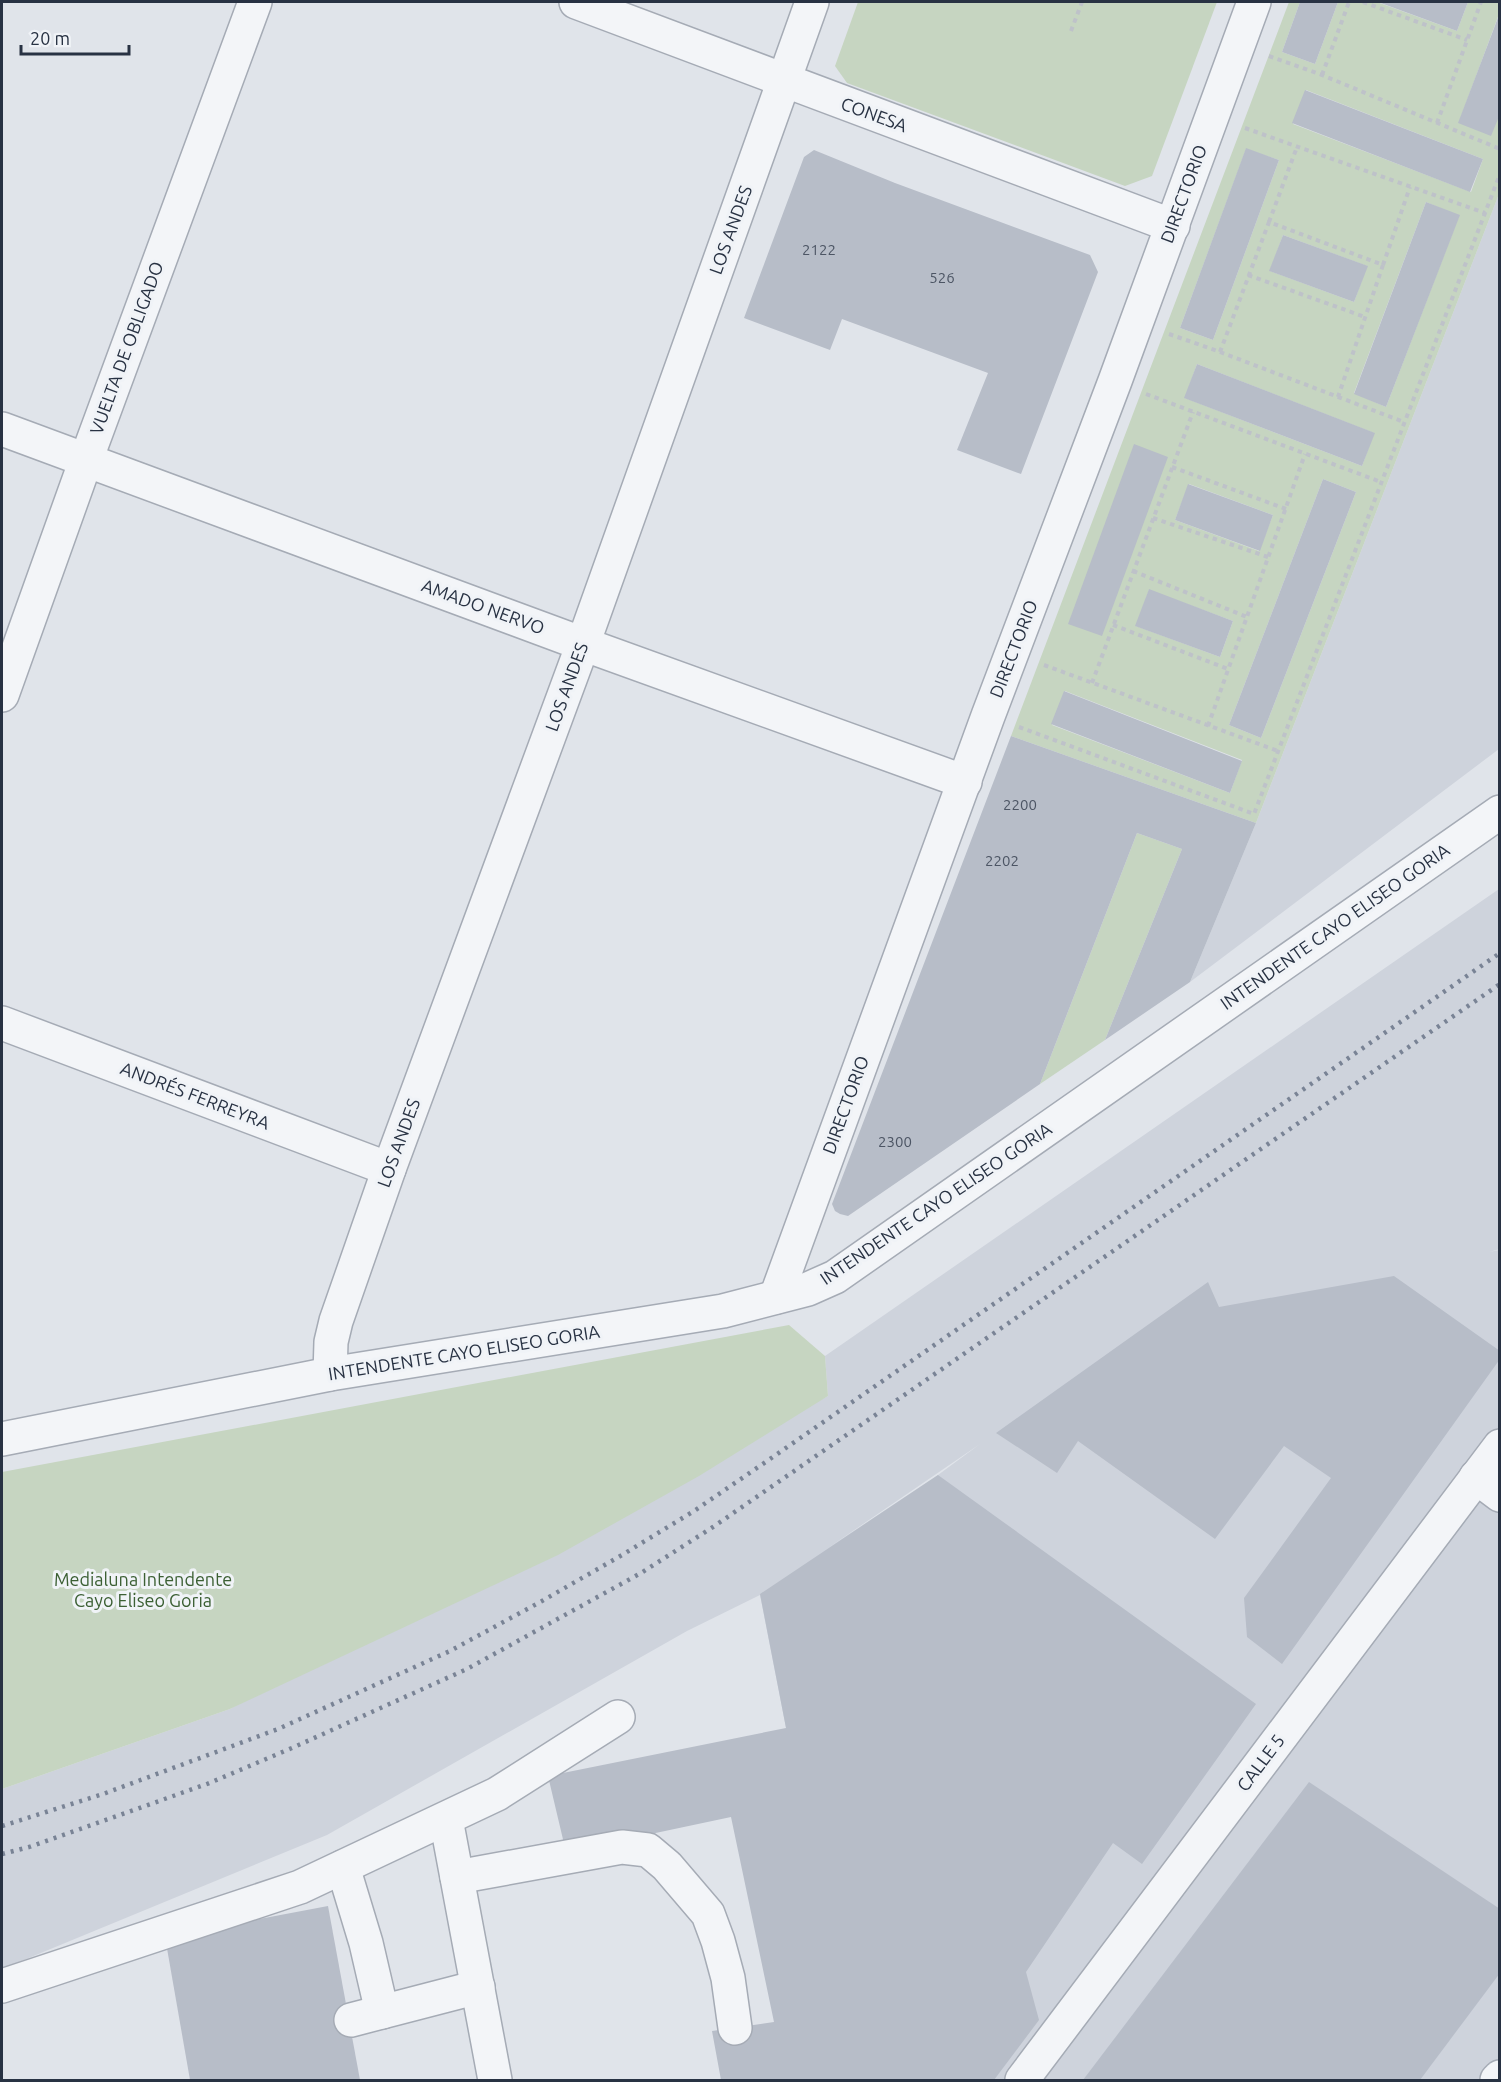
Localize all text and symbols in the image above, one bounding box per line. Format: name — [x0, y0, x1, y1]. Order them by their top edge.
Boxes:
scale bar — [21, 18, 129, 56]
text: 20 m — [30, 28, 70, 48]
street label: CONESA — [839, 93, 910, 135]
street label: DIRECTORIO — [1156, 142, 1210, 246]
street label: LOS ANDES — [705, 183, 755, 277]
house number: 2122 — [802, 241, 836, 258]
street label: VUELTA DE OBLIGADO — [85, 259, 167, 437]
house number: 526 — [929, 269, 955, 286]
street label: AMADO NERVO — [419, 575, 547, 638]
street label: DIRECTORIO — [985, 597, 1041, 700]
street label: LOS ANDES — [541, 640, 591, 734]
house number: 2200 — [1003, 796, 1037, 813]
street label: INTENDENTE CAYO ELISEO GORIA — [1216, 839, 1453, 1013]
house number: 2202 — [985, 852, 1019, 869]
street label: DIRECTORIO — [818, 1053, 872, 1157]
street label: ANDRÉS FERREYRA — [118, 1056, 273, 1133]
street label: LOS ANDES — [373, 1096, 423, 1190]
street label: INTENDENTE CAYO ELISEO GORIA — [816, 1118, 1055, 1288]
house number: 2300 — [878, 1133, 912, 1150]
street label: INTENDENTE CAYO ELISEO GORIA — [327, 1321, 601, 1383]
park label: Medialuna Intendente Cayo Eliseo Goria — [54, 1569, 232, 1610]
street label: CALLE 5 — [1232, 1730, 1288, 1795]

